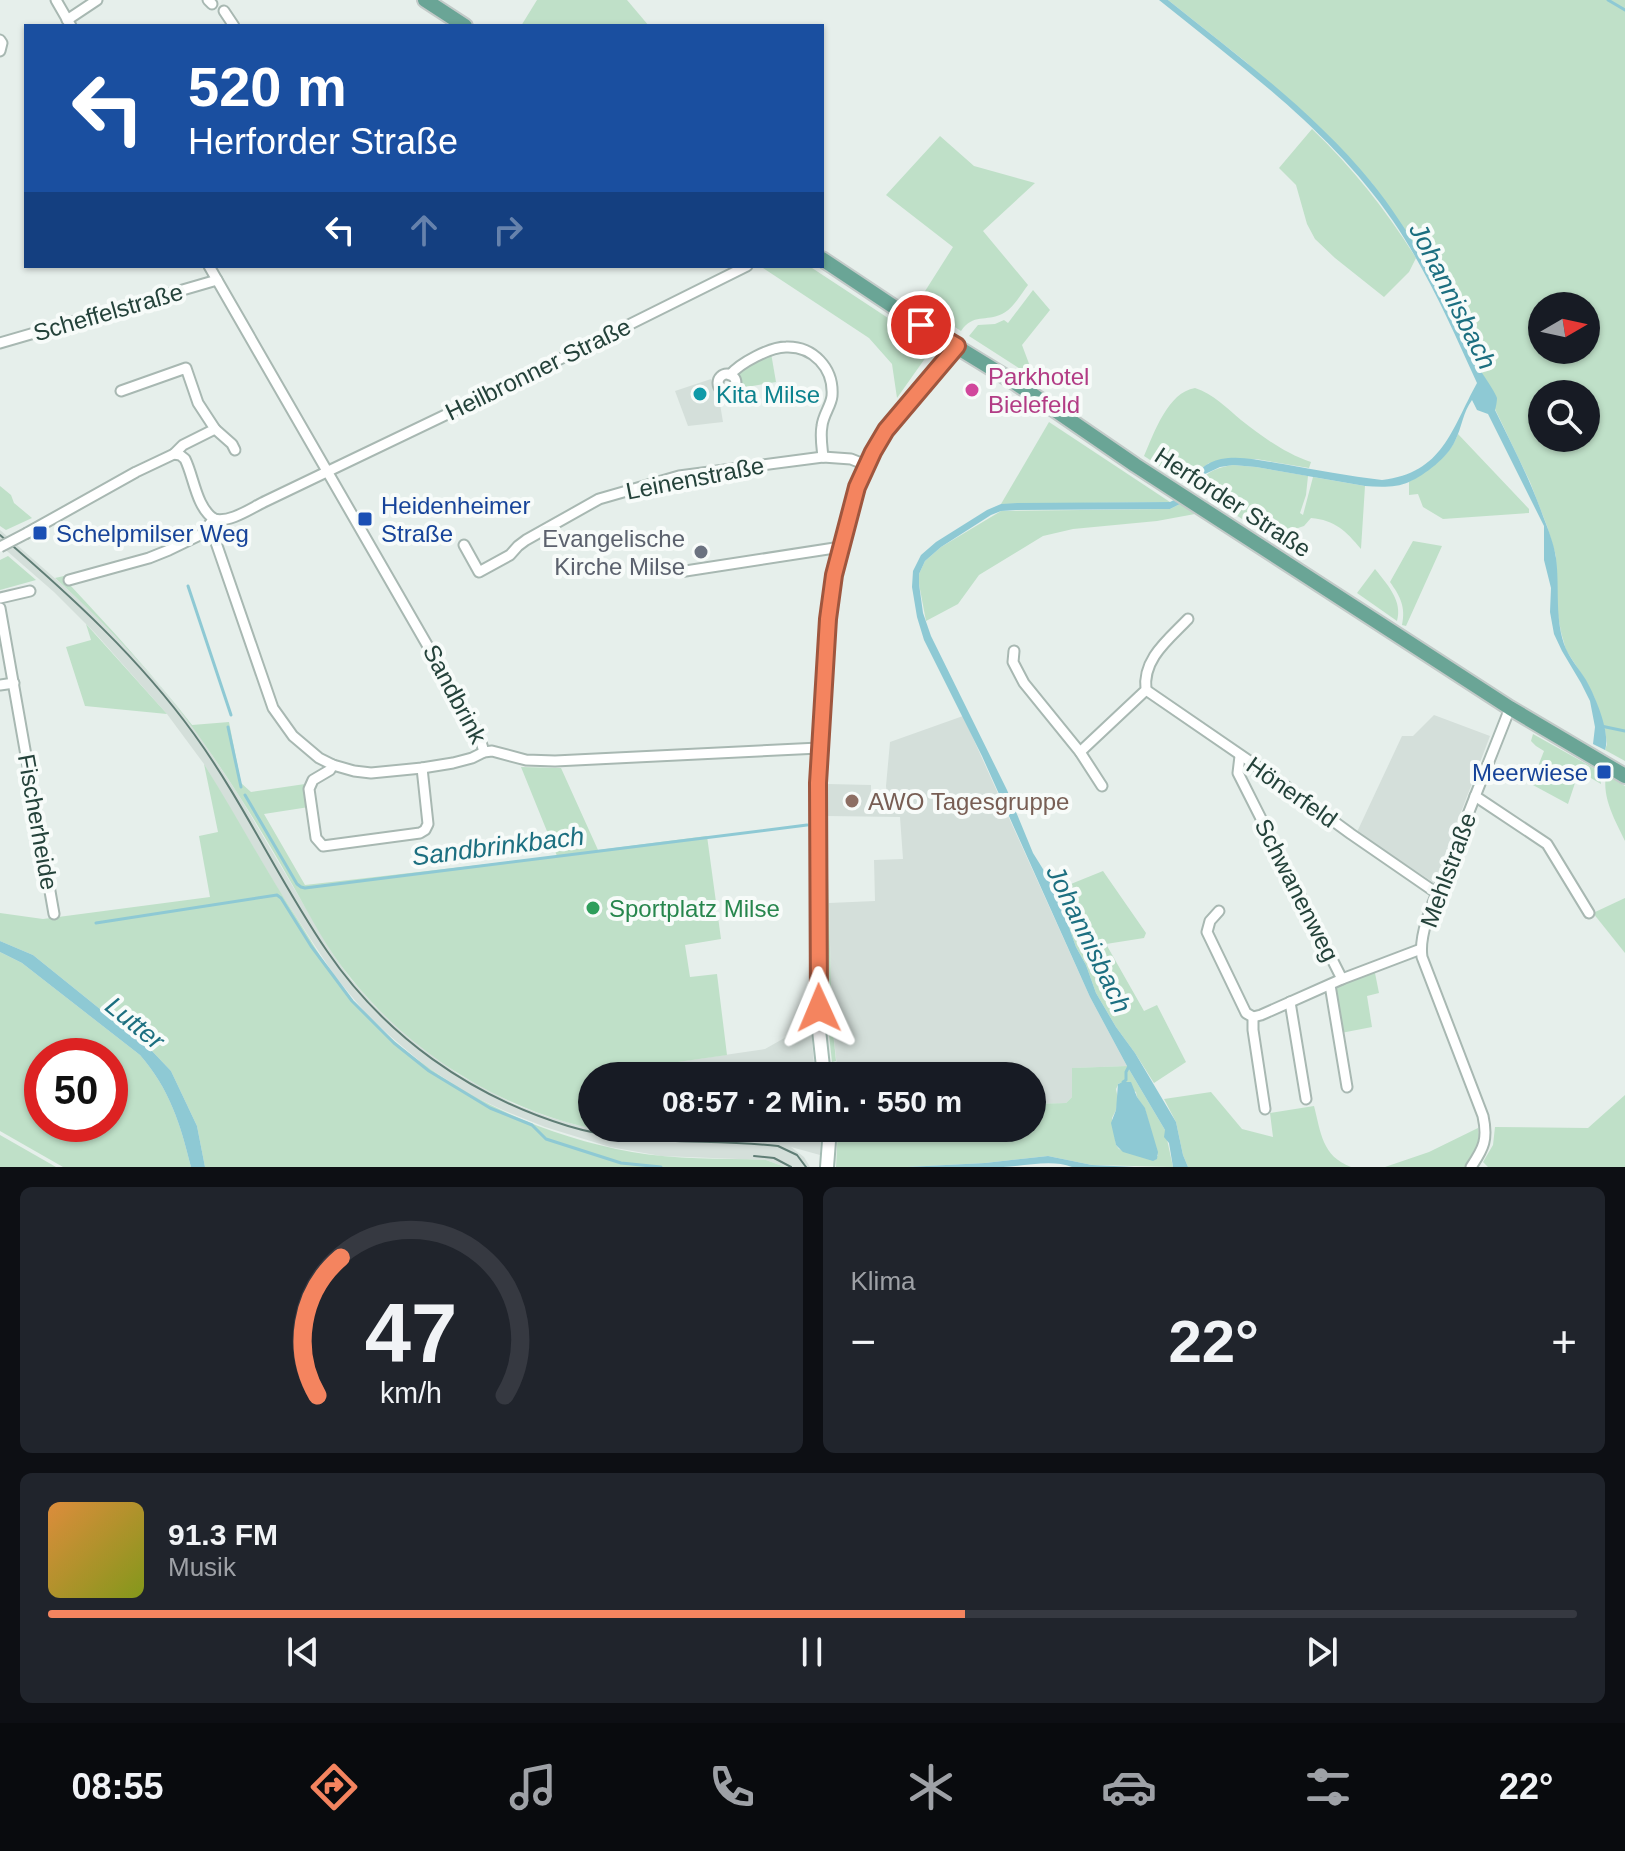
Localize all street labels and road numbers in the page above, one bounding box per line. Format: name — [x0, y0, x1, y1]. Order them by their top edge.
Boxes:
street label: Scheffelstraße — [30, 278, 186, 346]
street label: Heilbronner Straße — [441, 312, 635, 426]
street label: Herforder Straße — [1150, 442, 1316, 562]
street label: Leinenstraße — [624, 451, 766, 505]
street label: Sandbrink — [418, 640, 493, 749]
street label: Hönerfeld — [1242, 751, 1342, 833]
street label: Fischerheide — [13, 752, 63, 892]
street label: Mehlstraße — [1415, 809, 1481, 931]
street label: Schwanenweg — [1250, 814, 1344, 966]

